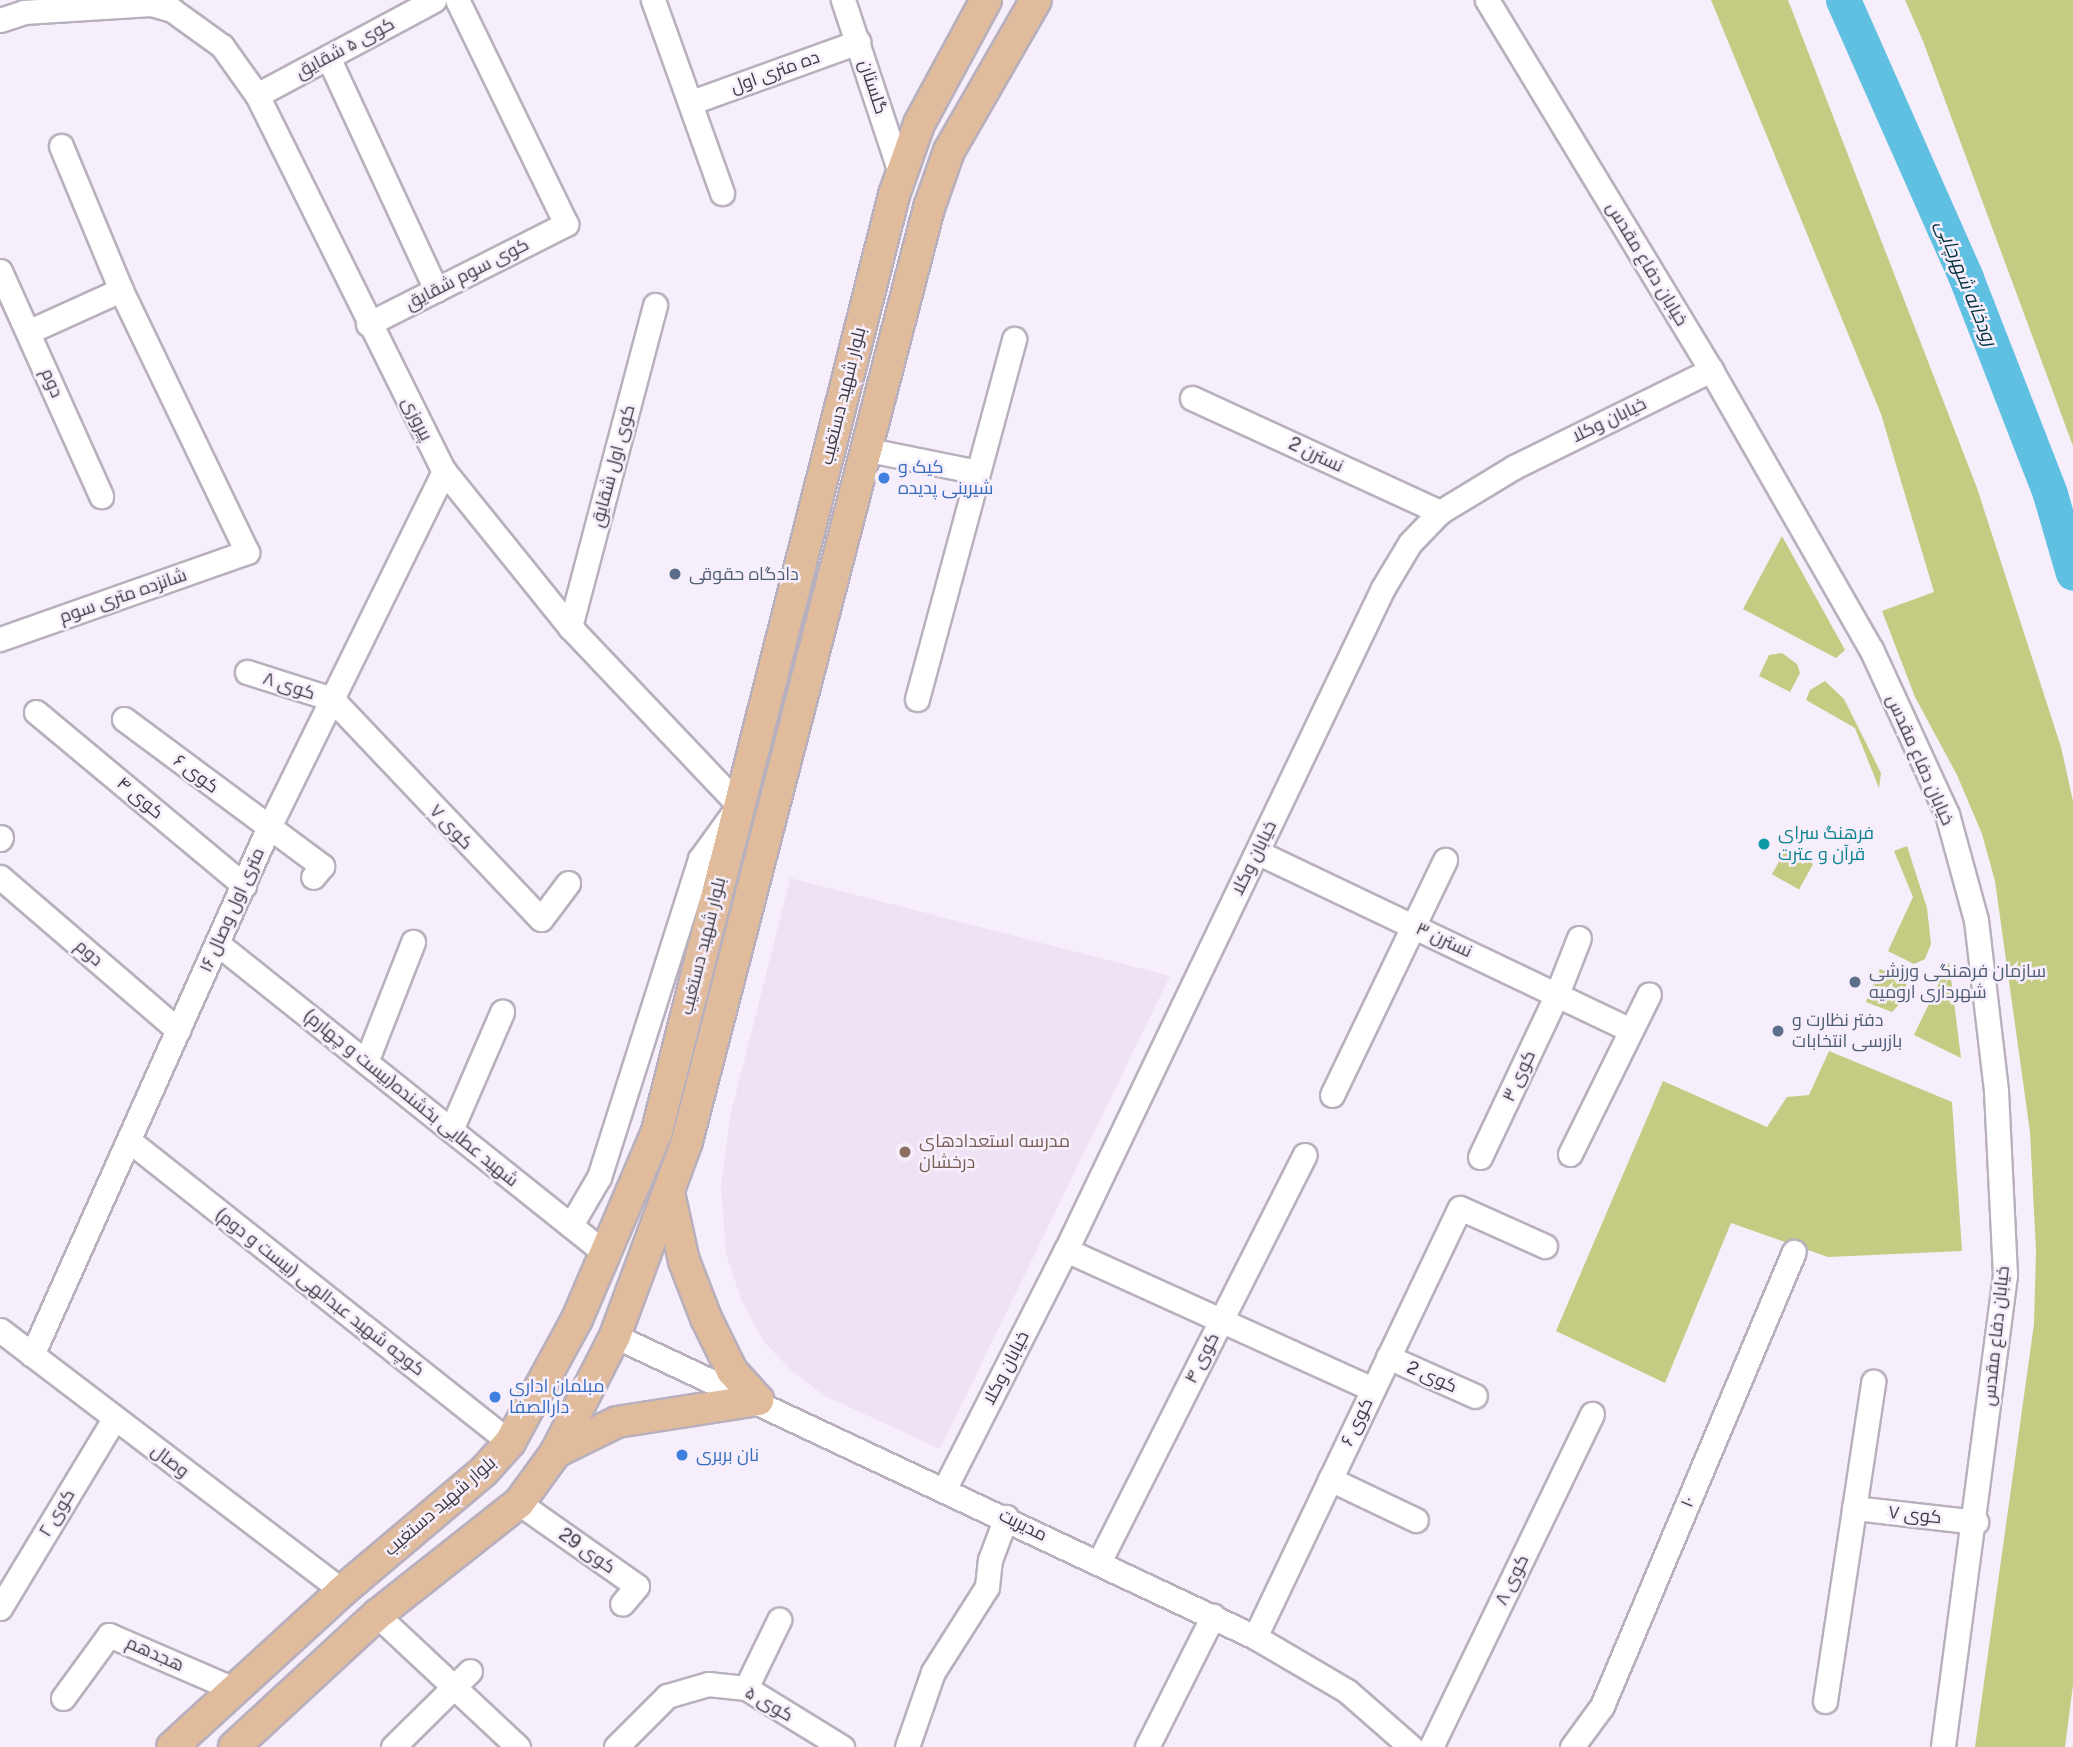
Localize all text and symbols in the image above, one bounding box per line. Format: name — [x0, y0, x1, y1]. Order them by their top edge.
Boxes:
street label: کوی ۵ شقایق — [292, 13, 398, 83]
street label: ده متری اول — [728, 46, 822, 98]
street label: گلستان — [854, 57, 892, 117]
street label: خیابان دفاع مقدس — [1601, 198, 1693, 330]
water label: رودخانه شهرچایی — [1930, 217, 2002, 349]
street label: کوی سوم شقایق — [402, 234, 532, 314]
street label: بلوار شهید دستغیب — [815, 325, 871, 467]
street label: دوم — [36, 365, 68, 401]
street label: خیابان وکلا — [1568, 393, 1650, 447]
street label: پیروزی — [397, 394, 437, 444]
street label: کوی اول شقایق — [586, 402, 640, 530]
street label: نسترن 2 — [1285, 433, 1347, 477]
place label: کیک و شیرینی پدیده — [898, 457, 993, 500]
marker: کیک و شیرینی پدیده — [876, 470, 892, 486]
place label: دادگاه حقوقی — [689, 563, 799, 585]
street label: شانزده متری سوم — [56, 564, 190, 628]
marker: دادگاه حقوقی — [667, 566, 683, 582]
street label: کوی ۸ — [260, 667, 318, 705]
street label: خیابان دفاع مقدس — [1882, 691, 1958, 829]
street label: کوی ۶ — [169, 750, 223, 798]
street label: کوی ۴ — [112, 772, 168, 824]
street label: کوی ۷ — [425, 800, 477, 854]
street label: خیابان وکلا — [1227, 817, 1281, 899]
place label: فرهنگ سرای قرآن و عترت — [1778, 823, 1874, 866]
marker: فرهنگ سرای قرآن و عترت — [1756, 836, 1772, 852]
street label: ۱۶ متری اول وصال — [195, 844, 269, 976]
street label: بلوار شهید دستغیب — [675, 875, 731, 1017]
street label: نسترن ۳ — [1412, 918, 1476, 962]
street label: دوم — [71, 935, 107, 971]
place label: سازمان فرهنگی ورزشی شهرداری ارومیه — [1869, 961, 2046, 1004]
marker: سازمان فرهنگی ورزشی شهرداری ارومیه — [1847, 974, 1863, 990]
street label: شهید عطایی بخشنده(بیست و چهارم) — [299, 1005, 523, 1191]
place label: دفتر نظارت و بازرسی انتخابات — [1792, 1010, 1902, 1052]
marker: دفتر نظارت و بازرسی انتخابات — [1770, 1023, 1786, 1039]
street label: کوی ۳ — [1498, 1047, 1540, 1105]
place label: مدرسه استعدادهای درخشان — [919, 1131, 1070, 1174]
marker: مدرسه استعدادهای درخشان — [897, 1144, 913, 1160]
street label: کوچه شهید عبدالهی (بیست و دوم) — [211, 1204, 429, 1380]
street label: خیابان دفاع مقدس — [1978, 1265, 2014, 1407]
street label: خیابان وکلا — [978, 1327, 1034, 1409]
street label: کوی ۴ — [1180, 1329, 1224, 1387]
street label: کوی 2 — [1403, 1356, 1461, 1398]
place label: مبلمان اداری دارالصفا — [509, 1376, 604, 1418]
marker: مبلمان اداری دارالصفا — [487, 1389, 503, 1405]
street label: کوی ۶ — [1336, 1394, 1378, 1450]
street label: وصال — [147, 1440, 193, 1482]
place label: نان بربری — [696, 1444, 759, 1466]
marker: نان بربری — [674, 1447, 690, 1463]
street label: بلوار شهید دستغیب — [380, 1452, 500, 1560]
street label: کوی ۲ — [34, 1485, 80, 1541]
street label: ۱۰ — [1676, 1493, 1700, 1511]
street label: کوی ۷ — [1887, 1501, 1943, 1529]
street label: مدیریت — [995, 1504, 1051, 1546]
street label: کوی 29 — [555, 1524, 619, 1578]
street label: کوی ۸ — [1491, 1551, 1533, 1609]
street label: هجدهم — [123, 1632, 187, 1676]
street label: کوی ۵ — [741, 1682, 797, 1726]

